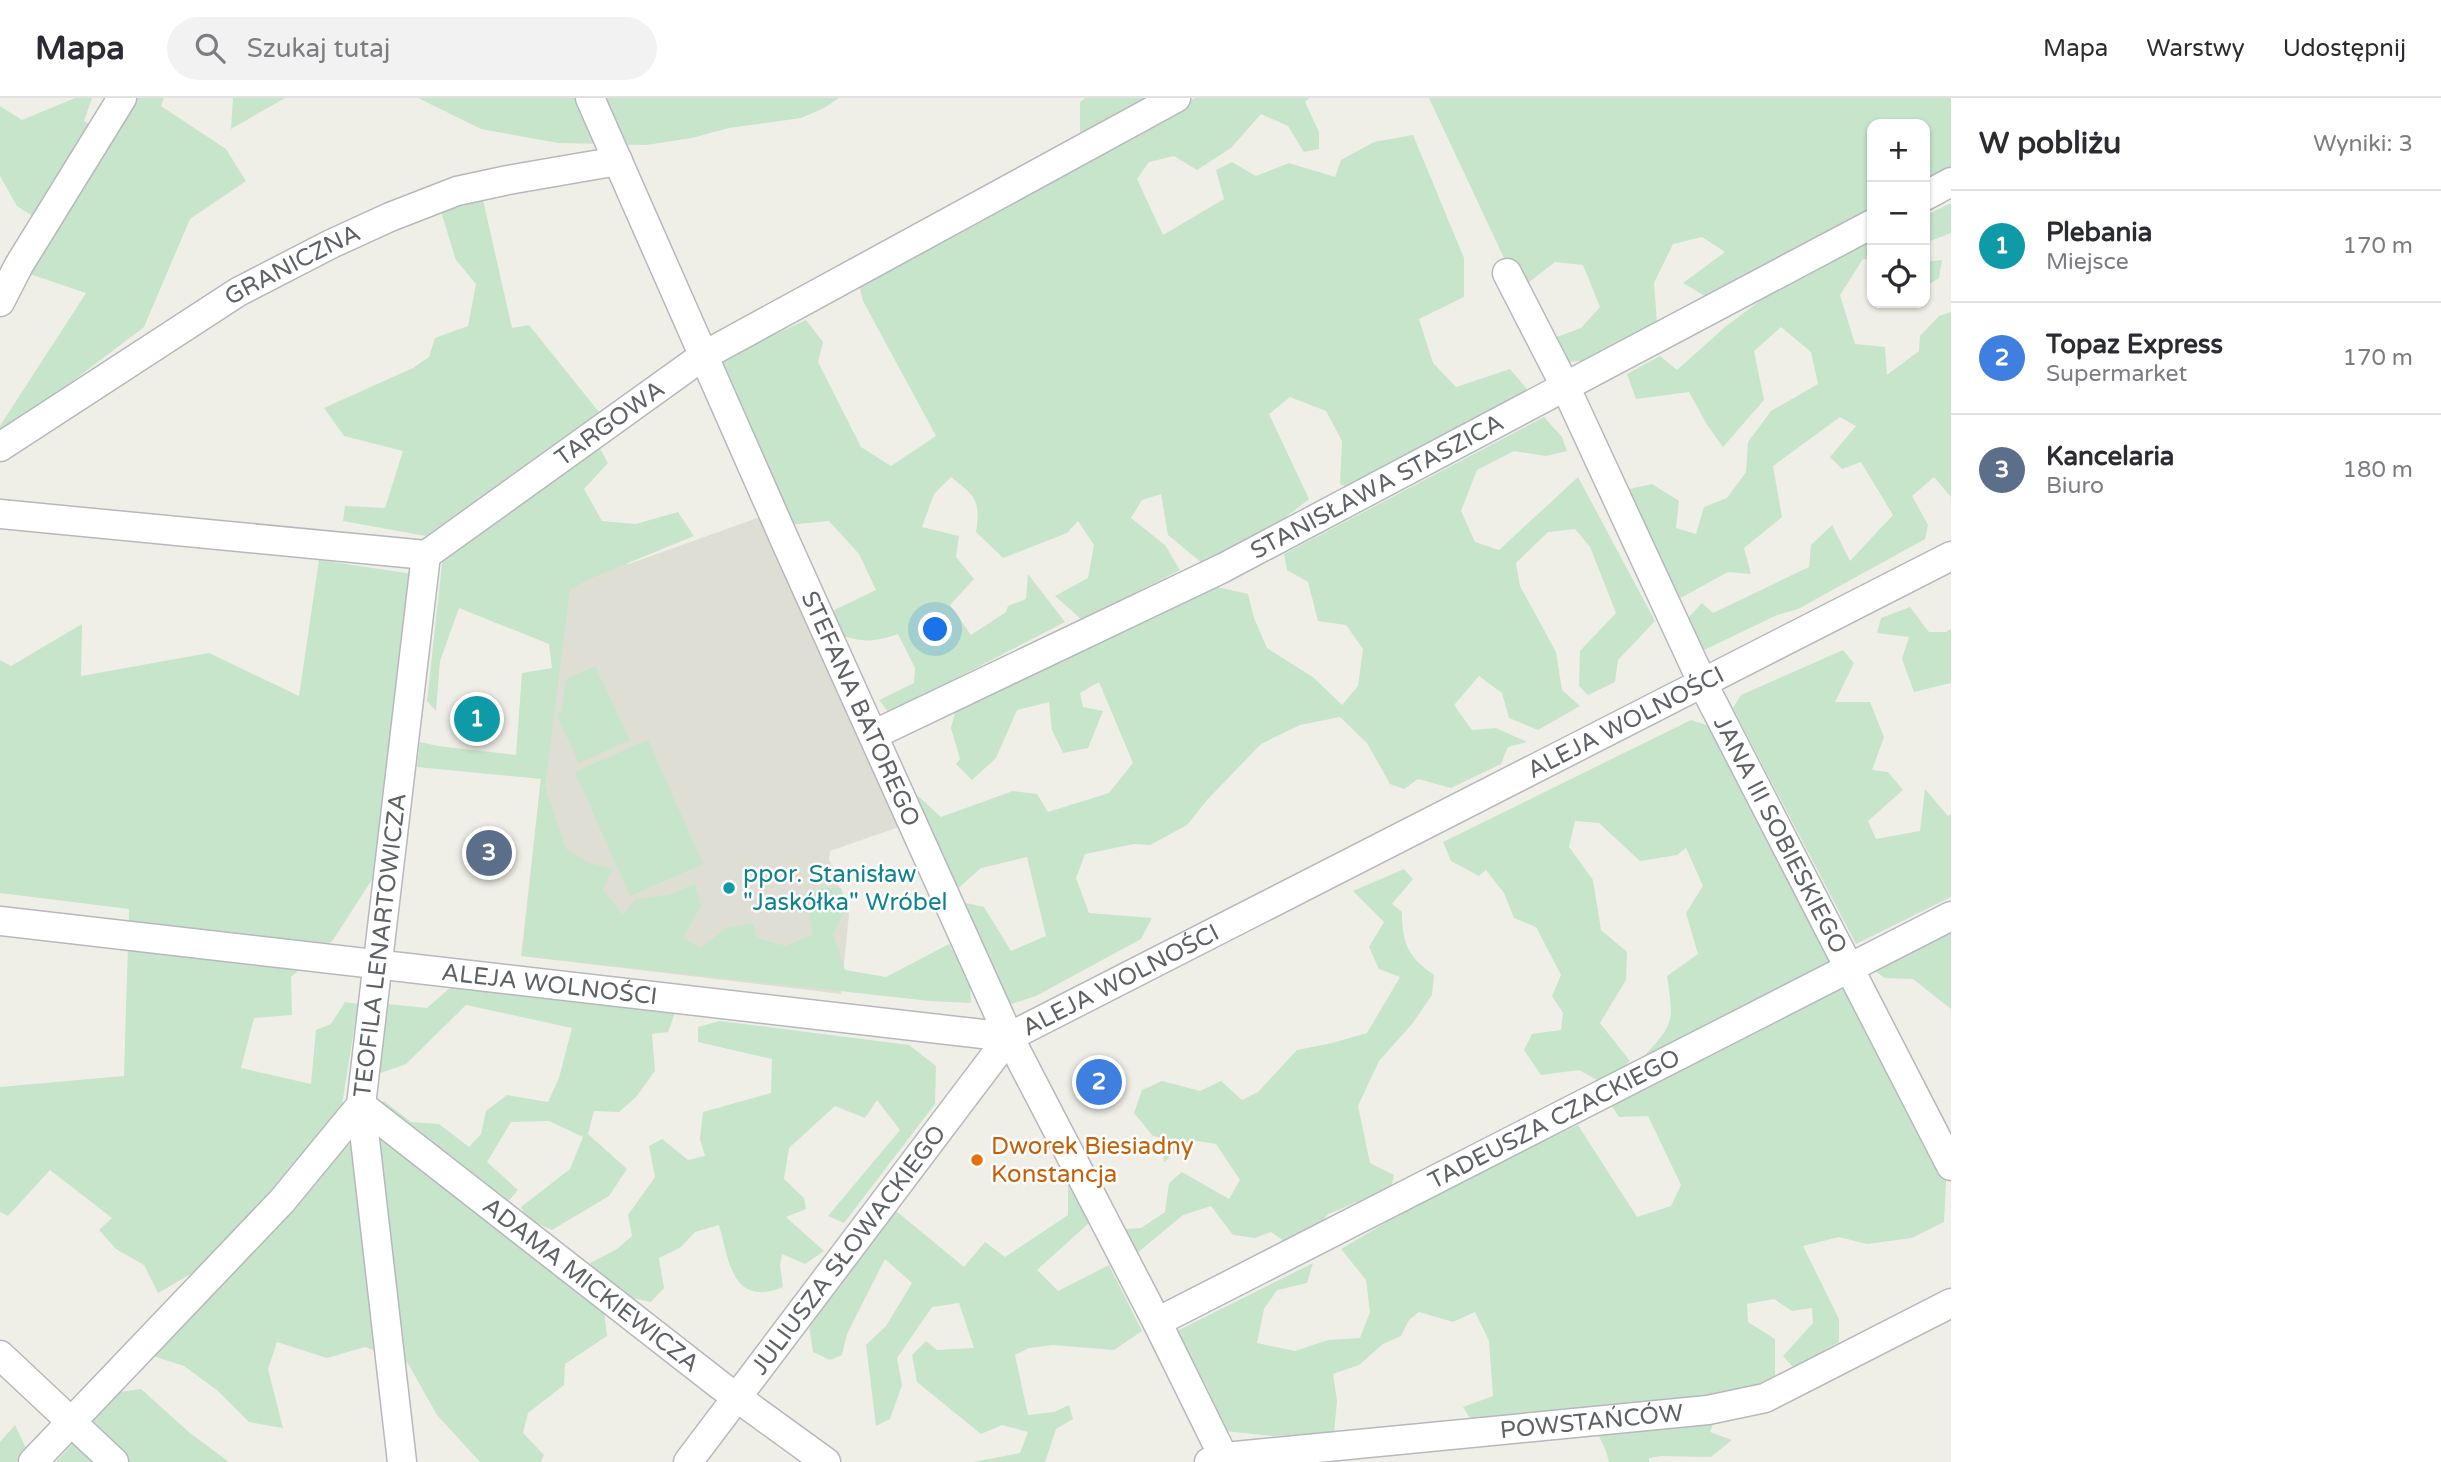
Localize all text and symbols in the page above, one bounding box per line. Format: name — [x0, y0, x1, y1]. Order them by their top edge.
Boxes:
search box — [167, 17, 657, 80]
text: Mapa — [35, 29, 125, 68]
icon: search — [191, 29, 229, 67]
text: Szukaj tutaj — [247, 33, 390, 64]
text: Mapa — [2043, 34, 2108, 63]
text: Warstwy — [2146, 34, 2245, 63]
text: Udostępnij — [2283, 34, 2406, 63]
map controls — [1867, 119, 1930, 308]
button: + — [1867, 119, 1930, 182]
text: W pobliżu — [1979, 125, 2121, 162]
text: Wyniki: 3 — [2313, 130, 2413, 158]
button: − — [1867, 182, 1930, 245]
text: Plebania — [2046, 217, 2152, 248]
street label: GRANICZNA — [219, 219, 365, 312]
text: 1 — [1995, 232, 2009, 260]
text: 170 m — [2343, 232, 2413, 260]
button: locate — [1867, 245, 1930, 308]
text: Miejsce — [2046, 248, 2129, 276]
text: Topaz Express — [2046, 329, 2223, 360]
text: 2 — [1995, 344, 2009, 372]
text: 170 m — [2343, 344, 2413, 372]
text: Supermarket — [2046, 360, 2187, 388]
street label: TARGOWA — [549, 374, 670, 473]
street label: STANISŁAWA STASZICA — [1246, 408, 1509, 566]
text: Kancelaria — [2046, 441, 2174, 472]
text: 3 — [1995, 456, 2009, 484]
text: 180 m — [2343, 456, 2413, 484]
text: Biuro — [2046, 472, 2104, 500]
street label: STEFANA BATOREGO — [795, 587, 926, 831]
your location — [918, 612, 952, 646]
street label: ALEJA WOLNOŚCI — [1523, 660, 1729, 785]
pin: 1 — [454, 693, 500, 745]
street label: JANA III SOBIESKIEGO — [1707, 711, 1853, 959]
street label: TEOFILA LENARTOWICZA — [348, 791, 413, 1099]
pin: 3 — [466, 827, 512, 879]
place label: ppor. Stanisław "Jaskółka" Wróbel — [743, 860, 948, 917]
marker: ppor. Stanisław "Jaskółka" Wróbel — [721, 880, 737, 896]
street label: ALEJA WOLNOŚCI — [1018, 918, 1224, 1043]
street label: ALEJA WOLNOŚCI — [440, 958, 659, 1011]
street label: TADEUSZA CZACKIEGO — [1424, 1043, 1685, 1196]
pin: 2 — [1076, 1056, 1122, 1108]
street label: JULIUSZA SŁOWACKIEGO — [745, 1120, 952, 1381]
place label: Dworek Biesiadny Konstancja — [991, 1132, 1194, 1189]
marker: Dworek Biesiadny Konstancja — [969, 1152, 985, 1168]
street label: ADAMA MICKIEWICZA — [477, 1192, 705, 1379]
street label: POWSTAŃCÓW — [1499, 1398, 1685, 1445]

